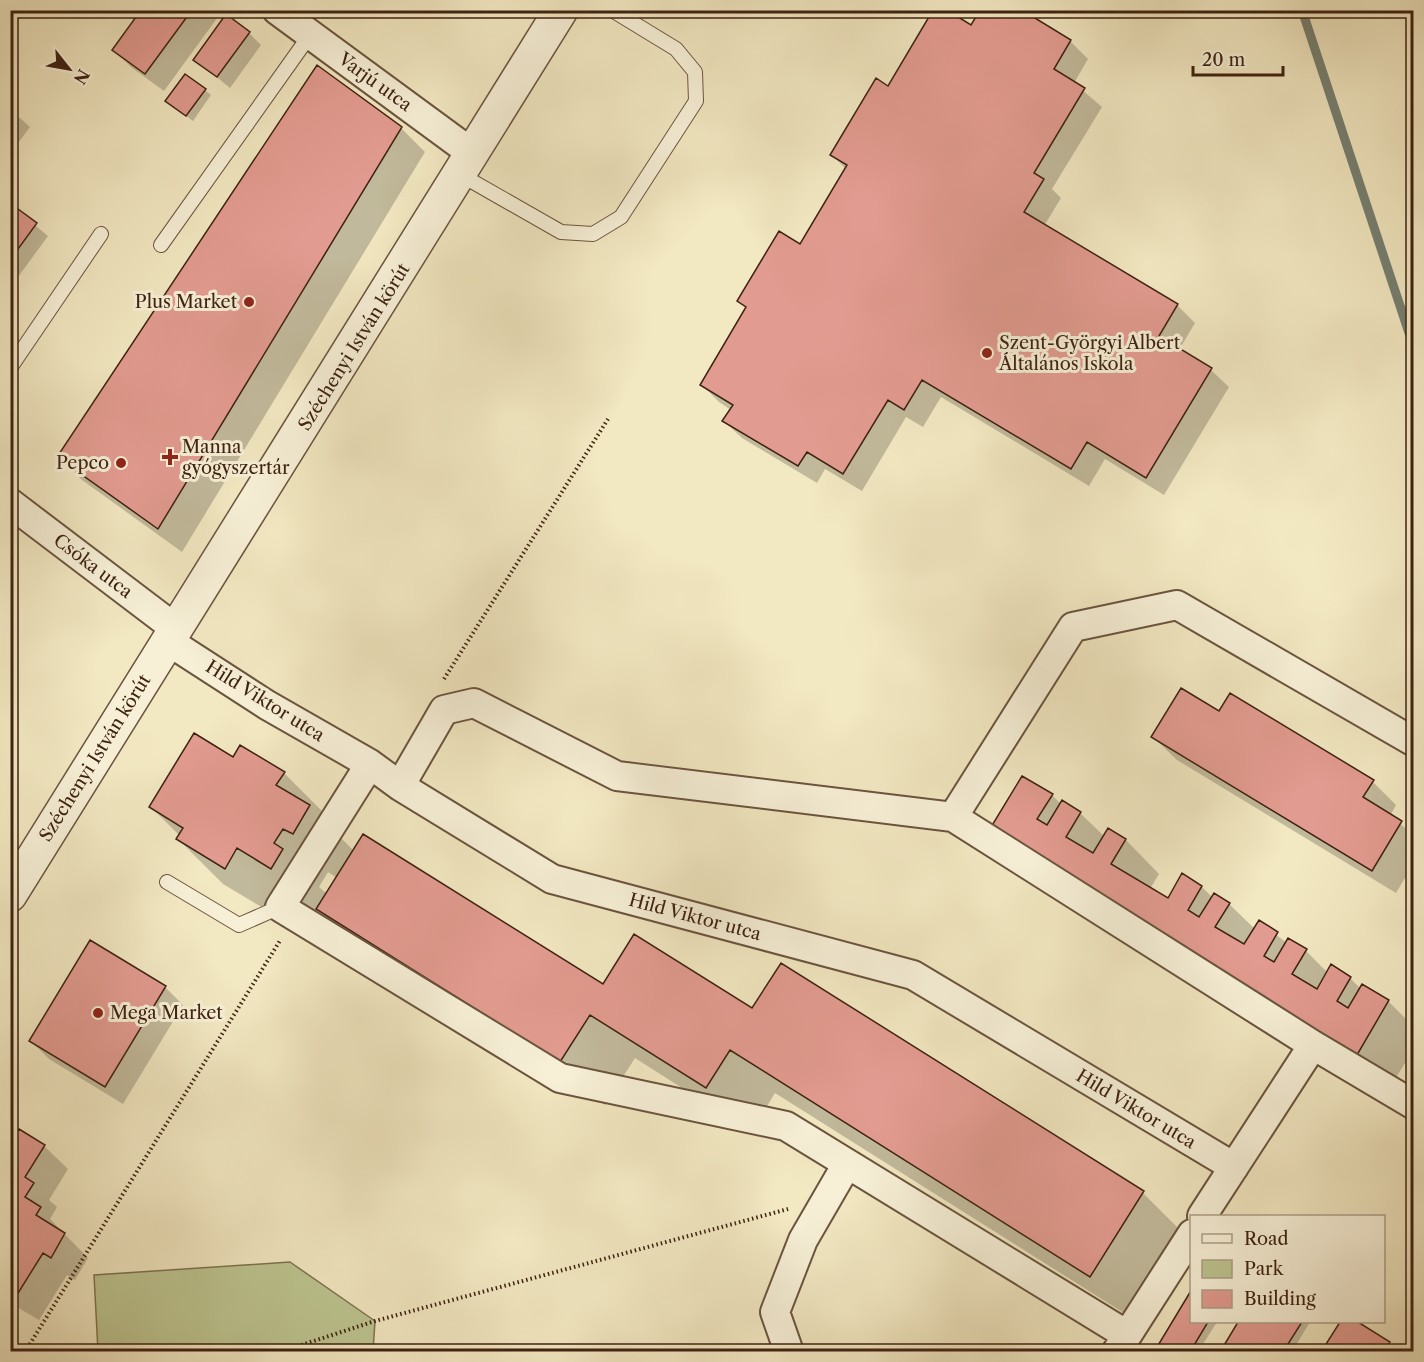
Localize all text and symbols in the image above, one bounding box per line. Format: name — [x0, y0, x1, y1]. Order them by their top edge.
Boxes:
north arrow — [39, 39, 99, 99]
scale bar — [1193, 39, 1283, 77]
street label: Varjú utca — [333, 47, 416, 116]
text: 20 m — [1202, 49, 1246, 71]
text: N — [70, 66, 94, 88]
street label: Széchenyi István körút — [294, 259, 415, 435]
place label: Plus Market — [135, 291, 238, 313]
marker: Plus Market — [242, 295, 256, 309]
place label: Szent-Györgyi Albert Általános Iskola — [998, 332, 1181, 375]
marker: Szent-Györgyi Albert Általános Iskola — [980, 346, 994, 360]
place label: Manna gyógyszertár — [182, 436, 290, 479]
marker: Manna gyógyszertár — [163, 450, 177, 464]
place label: Pepco — [56, 452, 109, 474]
marker: Pepco — [114, 456, 128, 470]
street label: Csóka utca — [49, 529, 137, 603]
street label: Hild Viktor utca — [202, 656, 329, 747]
street label: Széchenyi István körút — [35, 670, 156, 846]
street label: Hild Viktor utca — [627, 889, 764, 945]
place label: Mega Market — [110, 1002, 223, 1024]
marker: Mega Market — [91, 1006, 105, 1020]
street label: Hild Viktor utca — [1072, 1065, 1200, 1154]
legend — [1190, 1215, 1385, 1323]
text: Road — [1244, 1228, 1289, 1250]
text: Park — [1244, 1258, 1285, 1280]
text: Building — [1244, 1288, 1316, 1310]

